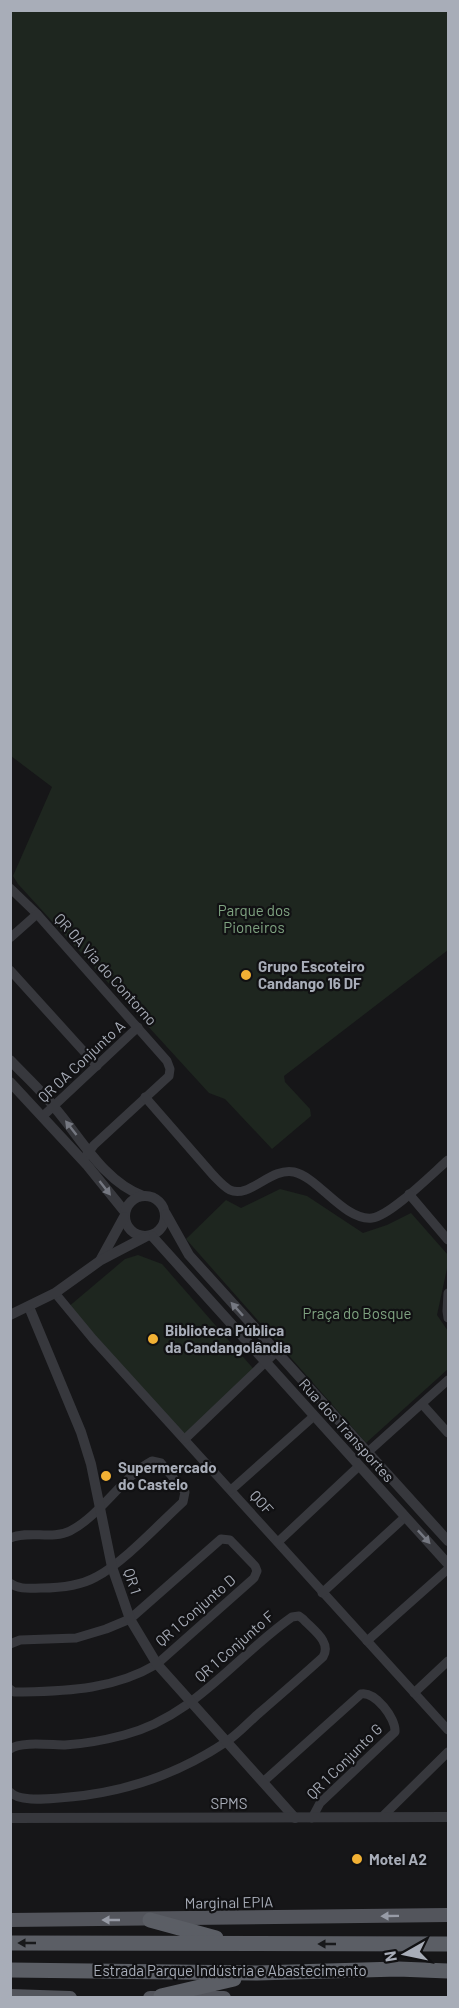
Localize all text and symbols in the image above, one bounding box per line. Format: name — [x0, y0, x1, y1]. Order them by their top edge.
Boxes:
park label: Parque dos Pioneiros — [218, 901, 290, 936]
street label: QR 0A Via do Contorno — [51, 909, 161, 1029]
place label: Grupo Escoteiro Candango 16 DF — [258, 957, 365, 992]
marker: Grupo Escoteiro Candango 16 DF — [239, 968, 253, 982]
street label: QR 0A Conjunto A — [34, 1016, 128, 1106]
one-way arrow — [66, 1120, 78, 1135]
one-way arrow — [99, 1180, 112, 1196]
one-way arrow — [230, 1301, 244, 1316]
park label: Praça do Bosque — [303, 1304, 411, 1322]
place label: Biblioteca Pública da Candangolândia — [165, 1321, 291, 1356]
marker: Biblioteca Pública da Candangolândia — [146, 1332, 160, 1346]
street label: Rua dos Transportes — [296, 1375, 398, 1485]
place label: Supermercado do Castelo — [118, 1458, 217, 1493]
marker: Supermercado do Castelo — [99, 1469, 113, 1483]
street label: QOF — [246, 1486, 278, 1518]
one-way arrow — [416, 1530, 430, 1544]
street label: QR 1 — [120, 1566, 146, 1596]
street label: QR 1 Conjunto D — [151, 1570, 239, 1650]
street label: QR 1 Conjunto F — [191, 1606, 278, 1685]
street label: QR 1 Conjunto G — [302, 1719, 386, 1803]
street label: SPMS — [210, 1794, 248, 1812]
place label: Motel A2 — [369, 1850, 427, 1868]
marker: Motel A2 — [350, 1852, 364, 1866]
street label: Marginal EPIA — [185, 1892, 273, 1912]
one-way arrow — [381, 1911, 400, 1921]
one-way arrow — [102, 1915, 121, 1925]
north arrow — [375, 1924, 435, 1984]
one-way arrow — [18, 1938, 37, 1948]
one-way arrow — [318, 1939, 337, 1949]
text: N — [379, 1950, 400, 1963]
street label: Estrada Parque Indústria e Abastecimento — [93, 1961, 367, 1979]

